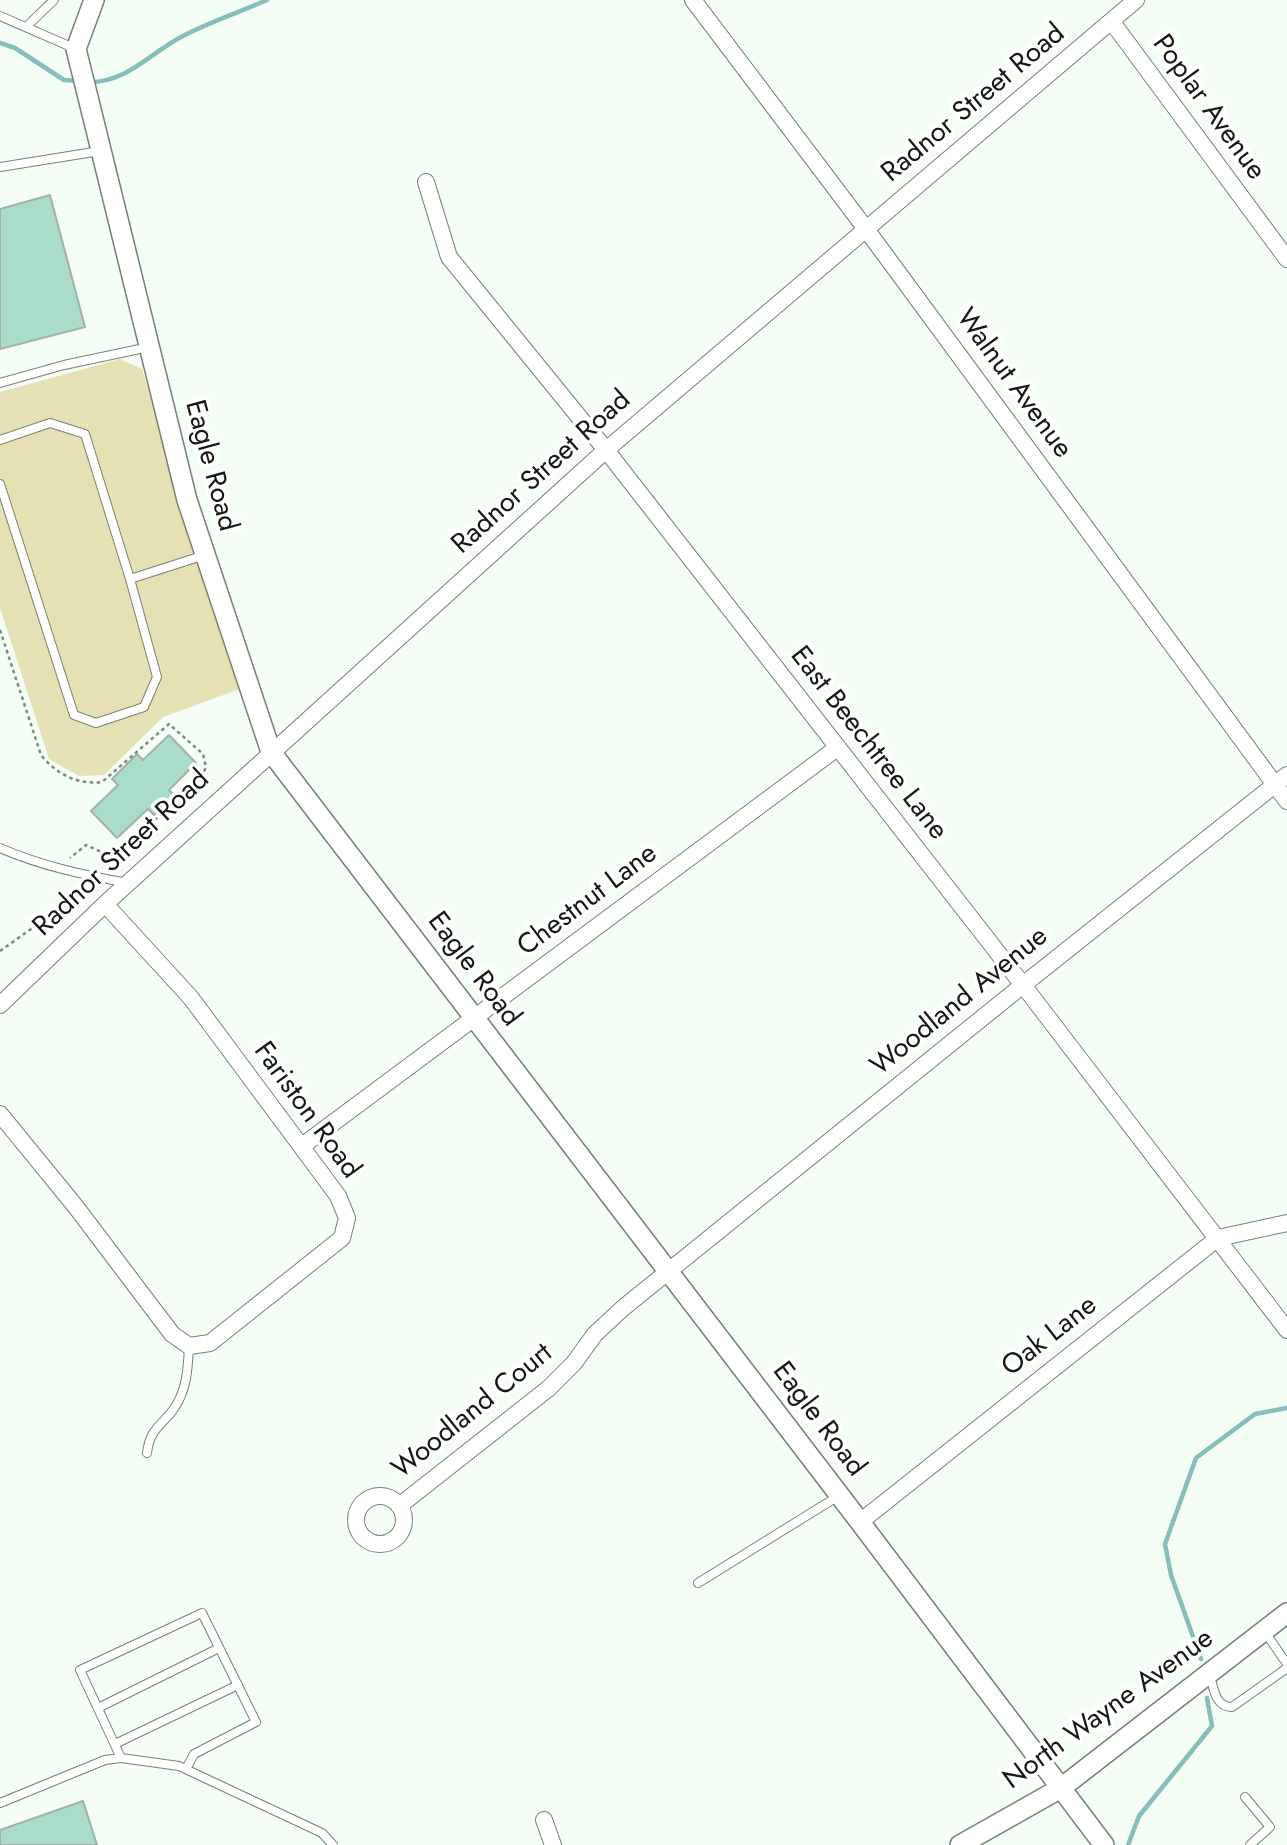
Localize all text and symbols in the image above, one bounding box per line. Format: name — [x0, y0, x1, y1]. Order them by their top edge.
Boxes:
street label: Radnor Street Road — [876, 18, 1072, 190]
street label: Poplar Avenue — [1144, 29, 1272, 187]
street label: Walnut Avenue — [948, 303, 1078, 465]
street label: Radnor Street Road — [446, 384, 638, 562]
street label: Eagle Road — [176, 397, 244, 535]
street label: East Beechtree Lane — [782, 641, 954, 847]
street label: Radnor Street Road — [27, 764, 217, 944]
street label: Chestnut Lane — [512, 838, 664, 964]
street label: Eagle Road — [419, 906, 527, 1034]
street label: Woodland Avenue — [865, 920, 1055, 1084]
street label: Fariston Road — [245, 1036, 367, 1186]
street label: Oak Lane — [996, 1289, 1104, 1385]
street label: Woodland Court — [386, 1337, 560, 1487]
street label: Eagle Road — [764, 1356, 872, 1484]
street label: North Wayne Avenue — [997, 1622, 1221, 1798]

